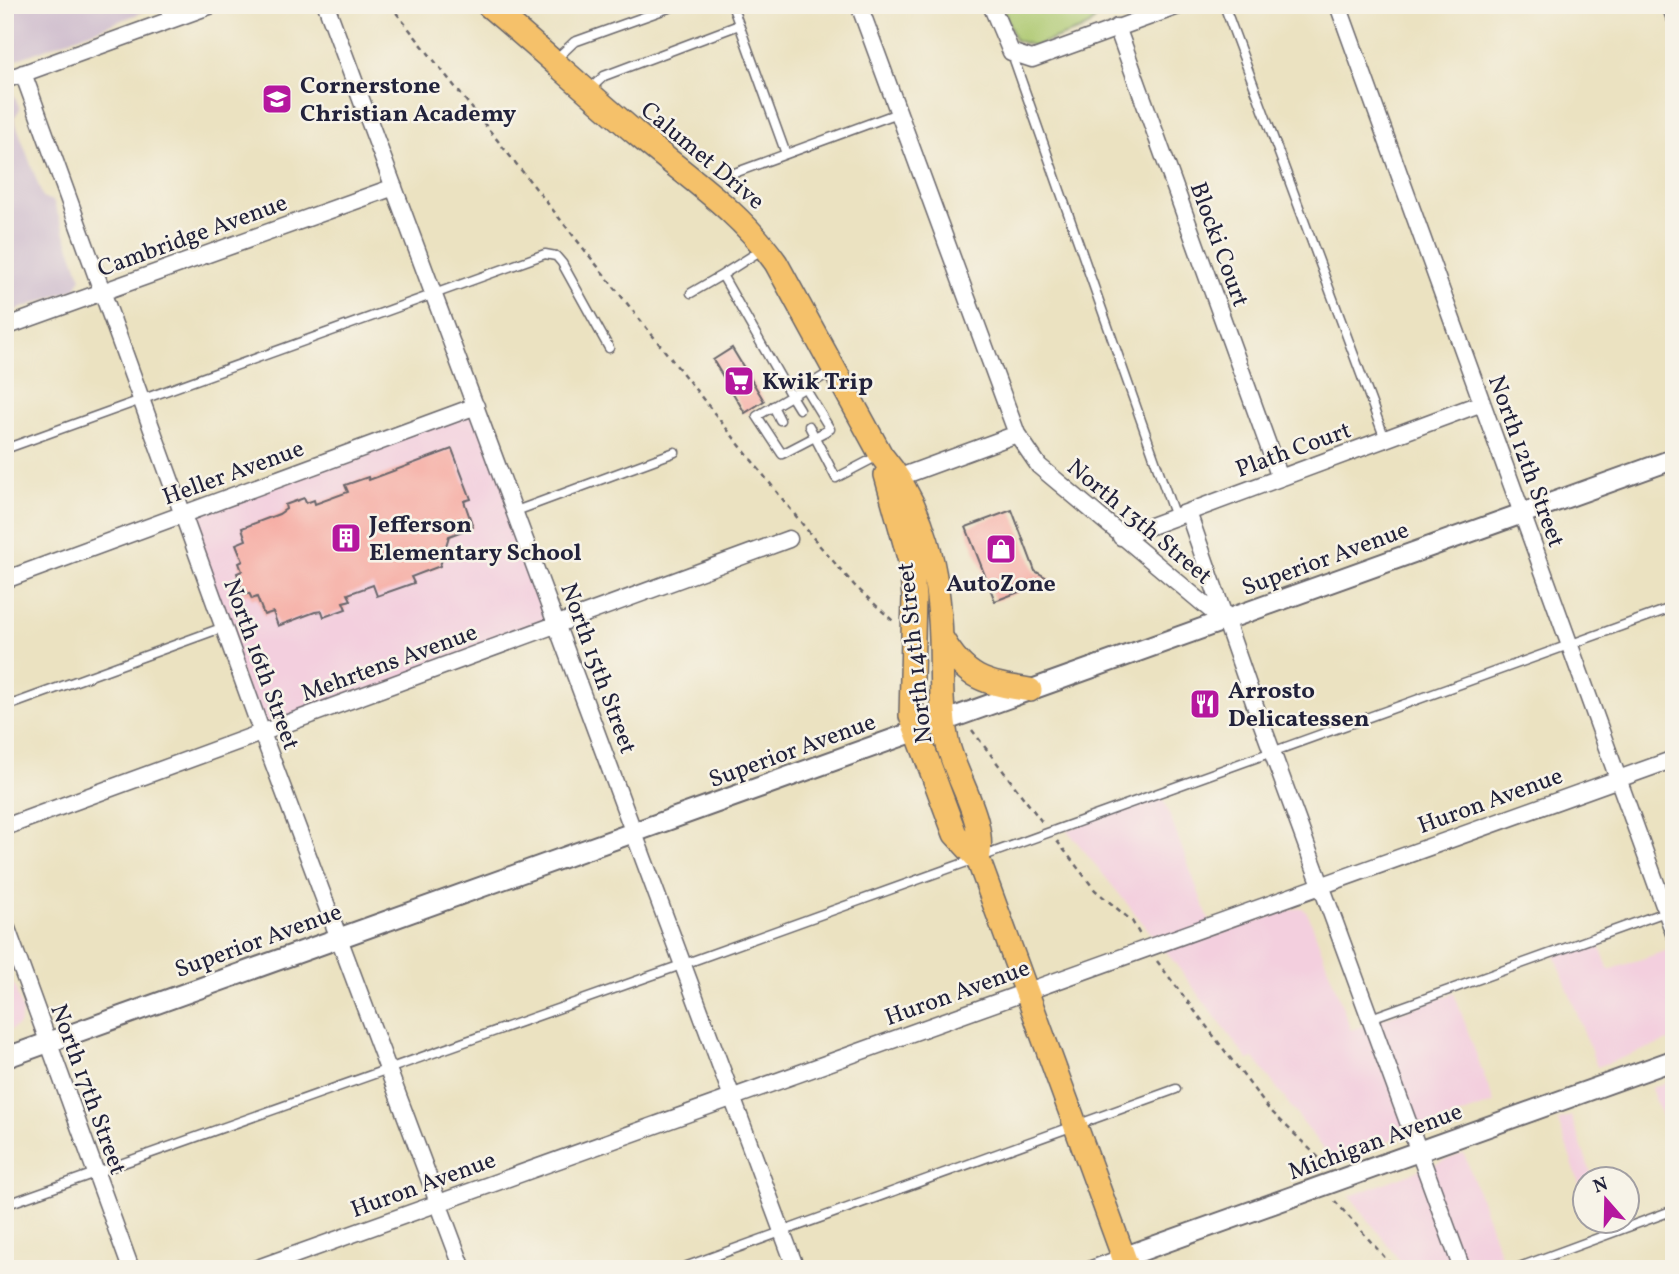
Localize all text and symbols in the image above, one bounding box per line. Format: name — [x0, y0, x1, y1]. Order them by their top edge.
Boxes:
place label: Cornerstone Christian Academy — [300, 70, 517, 132]
school or university icon: Cornerstone Christian Academy — [260, 82, 294, 116]
street label: Calumet Drive — [632, 94, 771, 219]
street label: Blocki Court — [1180, 178, 1256, 312]
street label: Cambridge Avenue — [93, 187, 292, 287]
supermarket icon: Kwik Trip — [722, 364, 756, 398]
place label: Kwik Trip — [762, 366, 873, 400]
street label: North 12th Street — [1478, 371, 1572, 552]
street label: Plath Court — [1231, 414, 1356, 487]
street label: Heller Avenue — [158, 433, 309, 515]
street label: North 13th Street — [1059, 452, 1219, 593]
place label: Jefferson Elementary School — [368, 509, 582, 571]
street label: Superior Avenue — [1237, 514, 1414, 606]
building icon: Jefferson Elementary School — [329, 521, 363, 555]
shop icon: AutoZone — [984, 532, 1018, 566]
street label: North 14th Street — [890, 560, 942, 745]
place label: AutoZone — [946, 568, 1056, 602]
street label: North 16th Street — [213, 574, 307, 755]
street label: North 15th Street — [550, 579, 644, 759]
street label: Mehrtens Avenue — [297, 616, 482, 712]
place label: Arrosto Delicatessen — [1228, 675, 1370, 737]
restaurant icon: Arrosto Delicatessen — [1188, 687, 1222, 721]
street label: Superior Avenue — [704, 706, 881, 798]
street label: Huron Avenue — [1413, 760, 1568, 844]
street label: Superior Avenue — [170, 896, 347, 988]
street label: Huron Avenue — [880, 952, 1035, 1036]
street label: North 17th Street — [40, 1000, 134, 1180]
street label: Michigan Avenue — [1284, 1096, 1468, 1190]
street label: Huron Avenue — [346, 1144, 501, 1228]
north arrow — [1570, 1166, 1640, 1236]
text: N — [1590, 1171, 1612, 1200]

